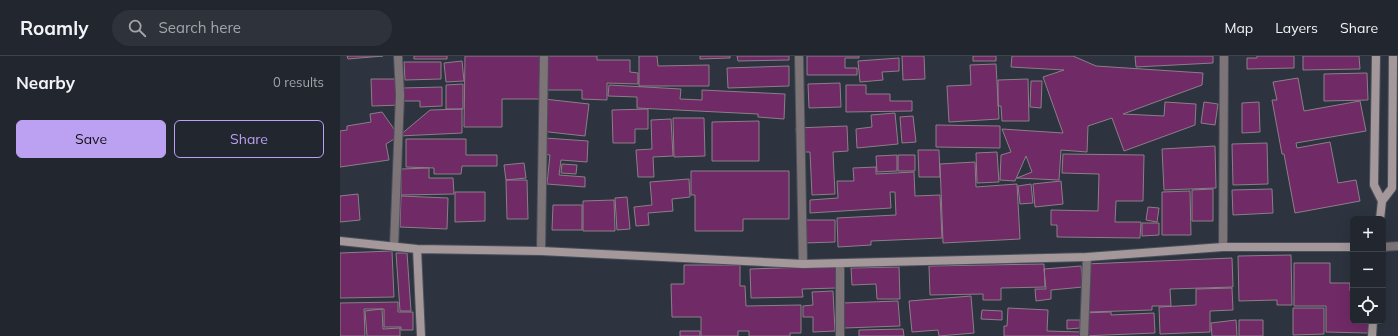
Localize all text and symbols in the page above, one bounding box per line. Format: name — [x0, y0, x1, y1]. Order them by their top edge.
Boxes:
search box — [112, 10, 392, 46]
text: Roamly — [20, 16, 88, 40]
icon: search — [126, 17, 148, 39]
text: Search here — [158, 18, 241, 37]
text: Map — [1224, 19, 1253, 37]
text: Layers — [1275, 19, 1318, 37]
text: Share — [1340, 19, 1378, 37]
text: Nearby — [16, 72, 75, 93]
text: 0 results — [273, 74, 324, 90]
button: Save — [16, 120, 166, 158]
button: Share — [174, 120, 324, 158]
map controls — [1350, 216, 1386, 324]
button: + — [1350, 216, 1386, 252]
button: − — [1350, 252, 1386, 288]
button: locate — [1350, 288, 1386, 324]

